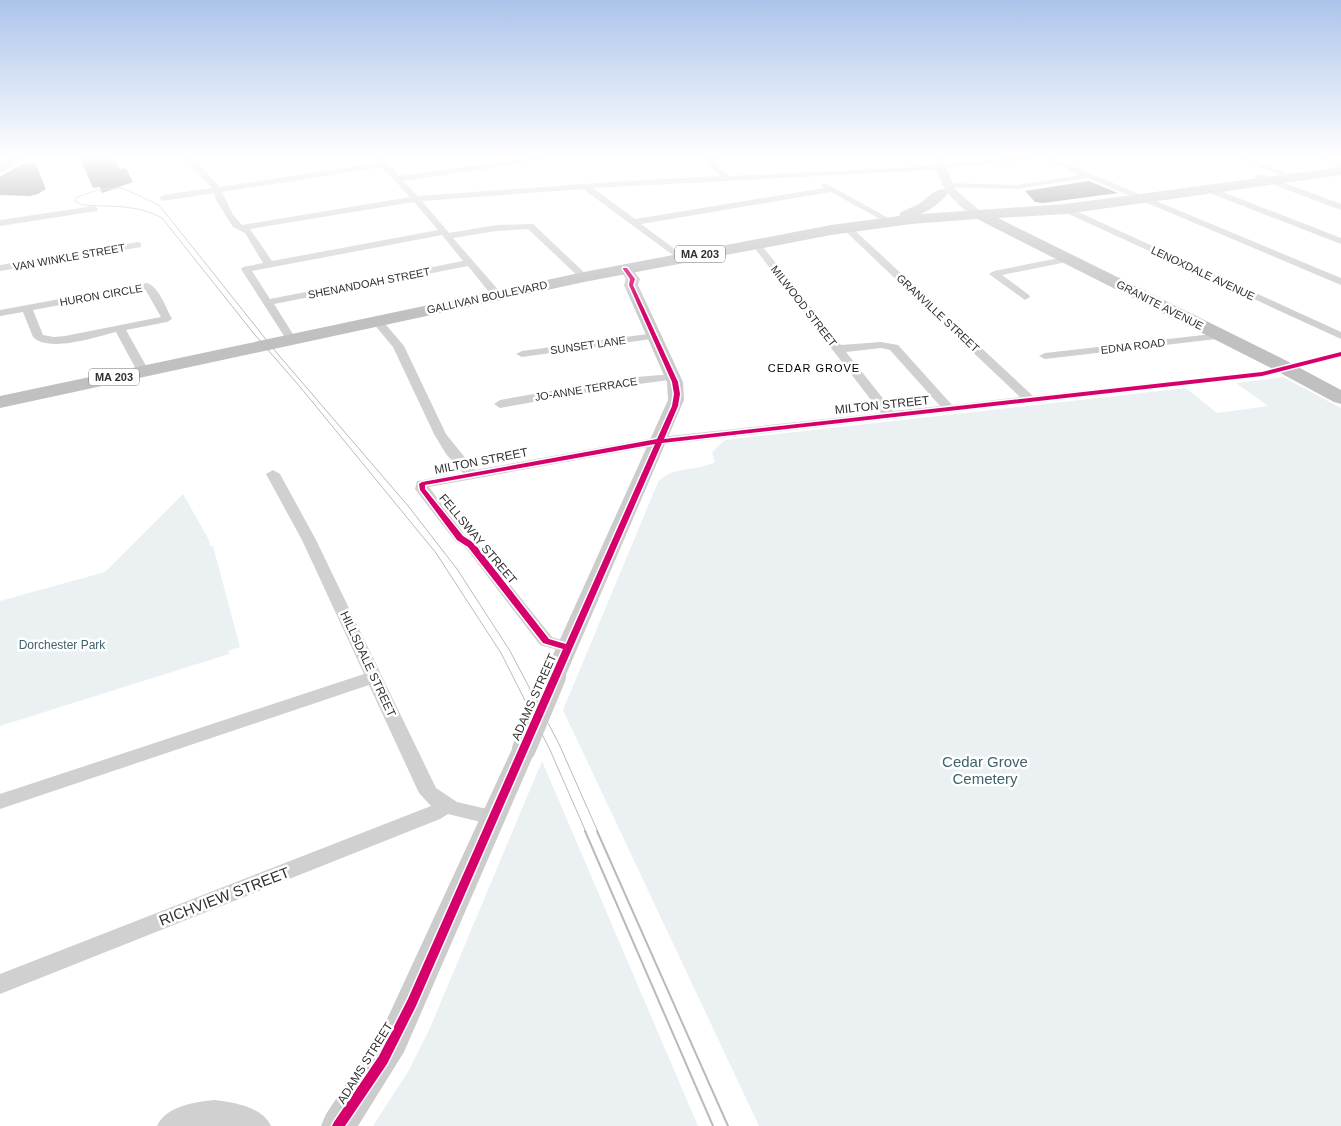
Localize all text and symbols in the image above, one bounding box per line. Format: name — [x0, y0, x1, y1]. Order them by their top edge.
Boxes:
street label: VAN WINKLE STREET — [12, 241, 126, 273]
street label: LENOXDALE AVENUE — [1149, 244, 1257, 302]
road number: MA 203 — [675, 245, 725, 262]
street label: MILWOOD STREET — [769, 263, 839, 349]
street label: SHENANDOAH STREET — [307, 265, 431, 301]
street label: GRANVILLE STREET — [894, 272, 982, 354]
street label: GALLIVAN BOULEVARD — [426, 278, 548, 316]
street label: GRANITE AVENUE — [1115, 278, 1205, 332]
street label: HURON CIRCLE — [59, 282, 143, 308]
street label: SUNSET LANE — [549, 334, 627, 356]
street label: EDNA ROAD — [1100, 336, 1166, 356]
district label: CEDAR GROVE — [768, 362, 860, 374]
road number: MA 203 — [89, 368, 139, 386]
street label: JO-ANNE TERRACE — [534, 375, 638, 403]
street label: MILTON STREET — [834, 393, 931, 417]
street label: MILTON STREET — [433, 445, 530, 477]
street label: FELLSWAY STREET — [436, 491, 520, 587]
street label: HILLSDALE STREET — [337, 609, 399, 720]
park label: Dorchester Park — [19, 638, 106, 652]
street label: ADAMS STREET — [509, 651, 560, 742]
park label: Cedar Grove Cemetery — [942, 753, 1028, 787]
street label: RICHVIEW STREET — [156, 863, 292, 929]
street label: ADAMS STREET — [334, 1019, 396, 1106]

